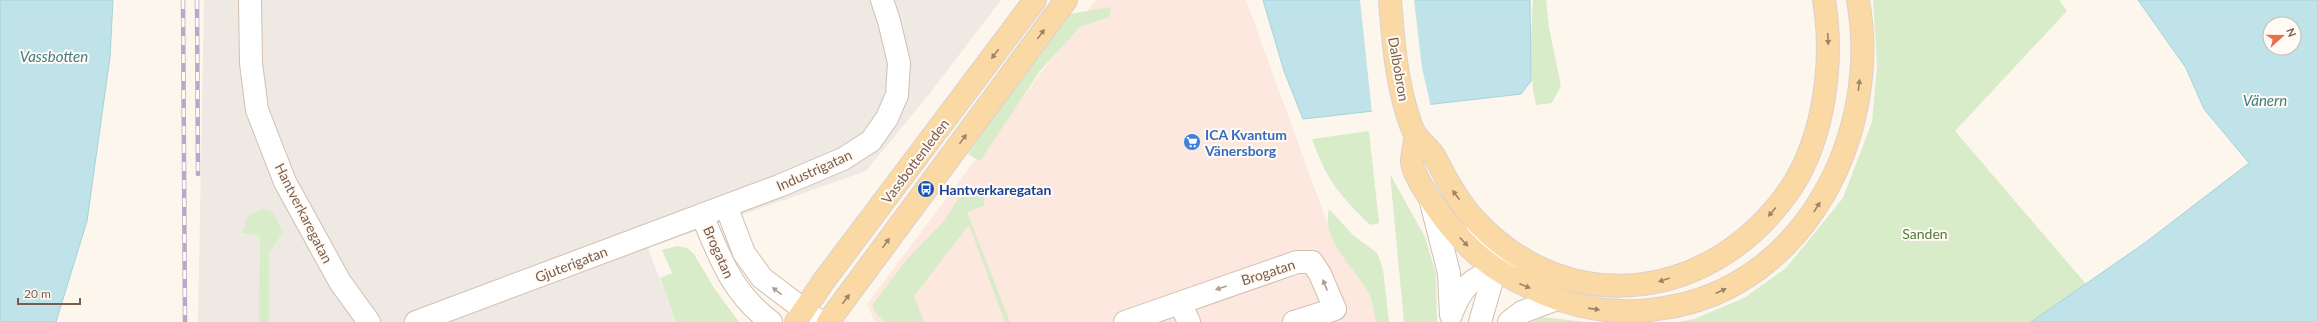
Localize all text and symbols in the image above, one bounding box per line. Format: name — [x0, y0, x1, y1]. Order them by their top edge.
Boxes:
north arrow — [2262, 16, 2302, 56]
text: N — [2284, 26, 2299, 39]
one-way arrow — [1036, 29, 1045, 40]
one-way arrow — [1824, 33, 1831, 45]
street label: Dalbobron — [1385, 36, 1413, 102]
water label: Vassbotten — [20, 47, 88, 65]
one-way arrow — [991, 48, 999, 59]
one-way arrow — [1856, 79, 1862, 91]
water label: Vänern — [2243, 91, 2287, 109]
street label: Vassbottenleden — [878, 115, 952, 207]
place label: ICA Kvantum Vänersborg — [1204, 126, 1287, 159]
supermarket icon: ICA Kvantum Vänersborg — [1182, 132, 1202, 152]
one-way arrow — [959, 133, 967, 144]
street label: Industrigatan — [774, 146, 854, 194]
street label: Hantverkaregatan — [271, 160, 337, 266]
bus stop icon: Hantverkaregatan — [916, 179, 936, 199]
place label: Hantverkaregatan — [939, 181, 1051, 198]
one-way arrow — [1452, 189, 1460, 200]
one-way arrow — [1814, 201, 1821, 213]
one-way arrow — [1768, 206, 1777, 217]
street label: Brogatan — [700, 223, 738, 281]
park label: Sanden — [1902, 225, 1948, 242]
one-way arrow — [882, 238, 890, 249]
one-way arrow — [1459, 238, 1468, 247]
street label: Gjuterigatan — [532, 242, 610, 286]
street label: Brogatan — [1239, 255, 1297, 289]
one-way arrow — [1321, 278, 1327, 290]
one-way arrow — [1658, 278, 1670, 284]
scale bar — [18, 280, 80, 306]
one-way arrow — [1519, 284, 1531, 290]
text: 20 m — [24, 286, 51, 301]
one-way arrow — [1215, 286, 1227, 292]
one-way arrow — [772, 287, 783, 295]
one-way arrow — [1715, 288, 1727, 294]
one-way arrow — [841, 293, 850, 304]
one-way arrow — [1588, 306, 1600, 312]

